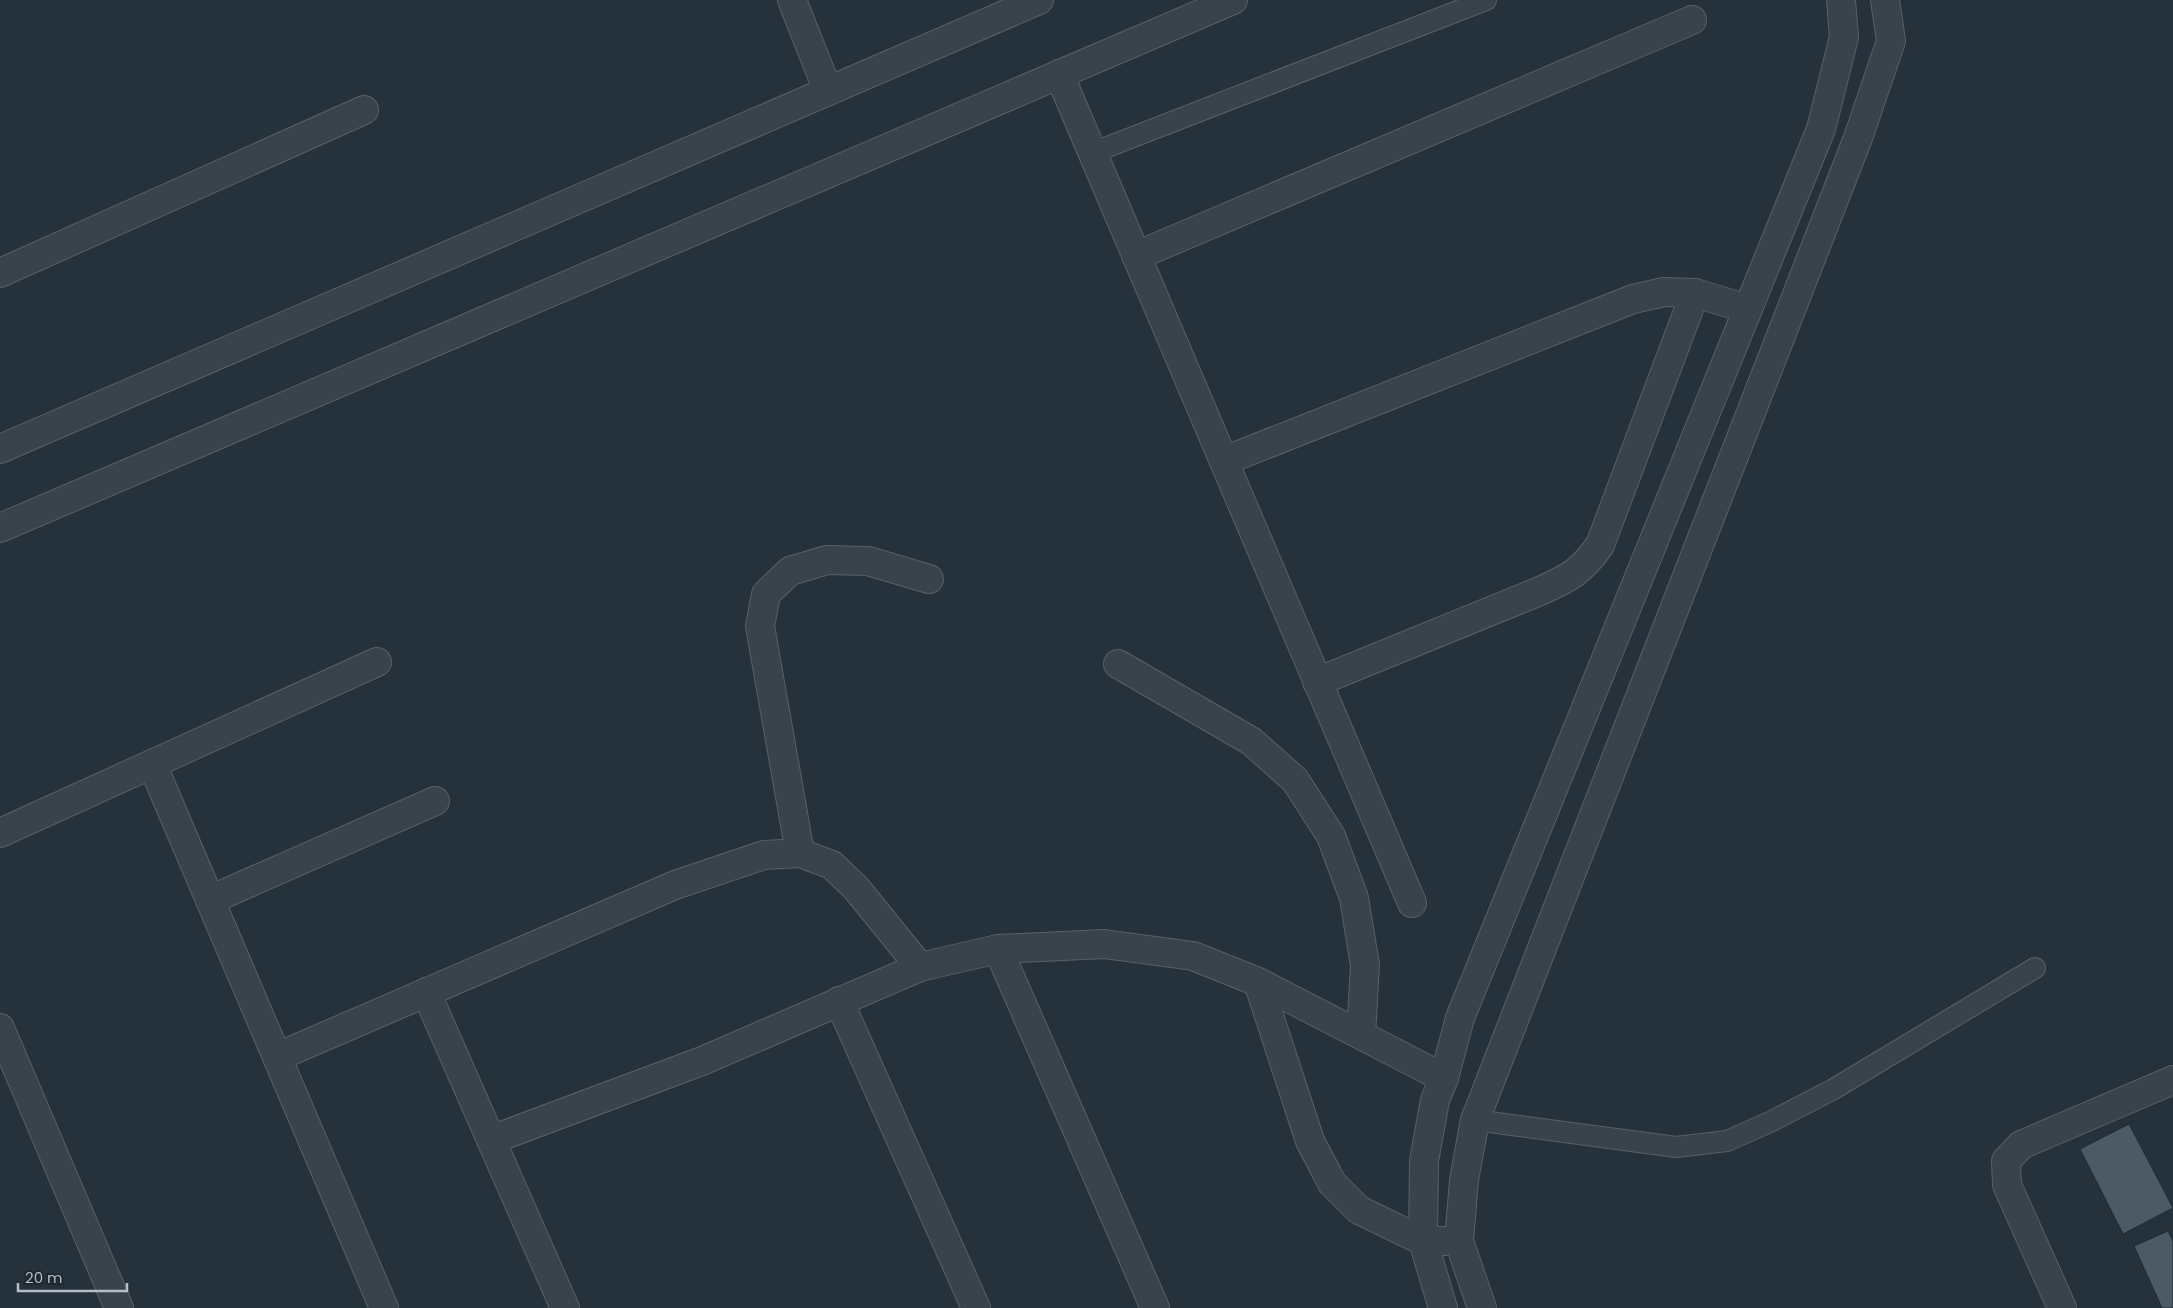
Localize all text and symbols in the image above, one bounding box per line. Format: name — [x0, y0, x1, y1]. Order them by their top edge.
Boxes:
scale bar — [18, 1260, 126, 1292]
text: 20 m — [25, 1267, 63, 1288]

